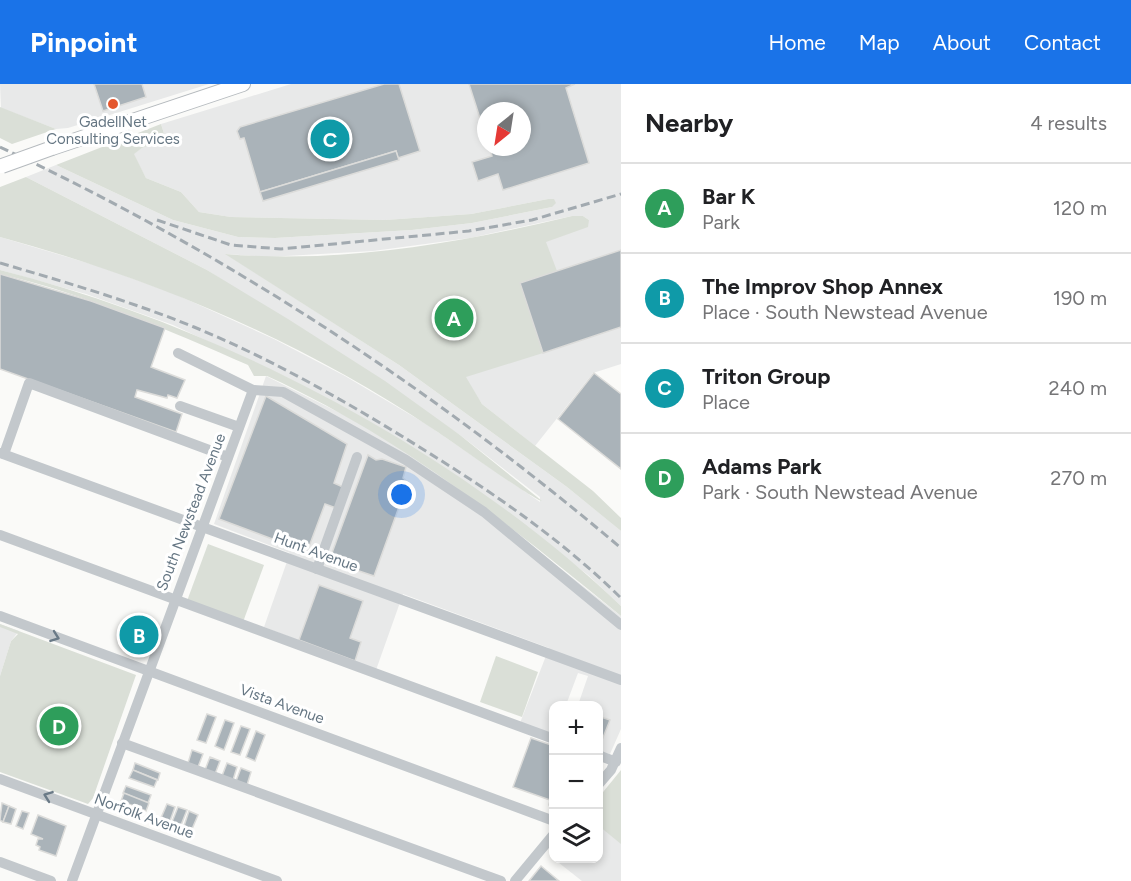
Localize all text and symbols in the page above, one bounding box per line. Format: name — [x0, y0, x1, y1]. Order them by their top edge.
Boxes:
text: Pinpoint — [30, 25, 138, 59]
text: Home — [769, 30, 826, 55]
text: Map — [859, 30, 900, 55]
text: About — [933, 30, 991, 55]
text: Contact — [1024, 30, 1101, 55]
marker: GadellNet Consulting Services — [106, 97, 120, 111]
north arrow — [477, 102, 531, 156]
text: Nearby — [645, 107, 733, 139]
text: 4 results — [1030, 111, 1107, 135]
place label: GadellNet Consulting Services — [46, 113, 180, 148]
pin: C — [310, 116, 350, 162]
text: Bar K — [702, 183, 755, 210]
text: A — [657, 196, 672, 220]
text: 120 m — [1053, 196, 1107, 220]
text: Park — [702, 210, 740, 234]
text: The Improv Shop Annex — [702, 273, 943, 300]
text: B — [658, 286, 671, 310]
text: 190 m — [1053, 286, 1107, 310]
pin: A — [434, 296, 474, 340]
text: Place · South Newstead Avenue — [702, 300, 988, 324]
text: Triton Group — [702, 363, 830, 390]
text: C — [657, 376, 672, 400]
text: 240 m — [1049, 376, 1107, 400]
text: Place — [702, 390, 750, 414]
street label: South Newstead Avenue — [153, 431, 229, 593]
text: Adams Park — [702, 453, 822, 480]
text: D — [658, 466, 672, 490]
text: 270 m — [1050, 466, 1107, 490]
your location — [387, 480, 416, 509]
text: Park · South Newstead Avenue — [702, 480, 978, 504]
street label: Hunt Avenue — [272, 528, 360, 576]
pin: B — [120, 612, 158, 658]
one-way arrow — [49, 629, 60, 642]
street label: Vista Avenue — [237, 680, 327, 728]
map controls — [549, 701, 603, 863]
button: + — [549, 701, 603, 755]
pin: D — [40, 704, 78, 748]
button: − — [549, 755, 603, 809]
street label: Norfolk Avenue — [92, 790, 196, 842]
one-way arrow — [43, 791, 54, 804]
button: layers — [549, 809, 603, 863]

